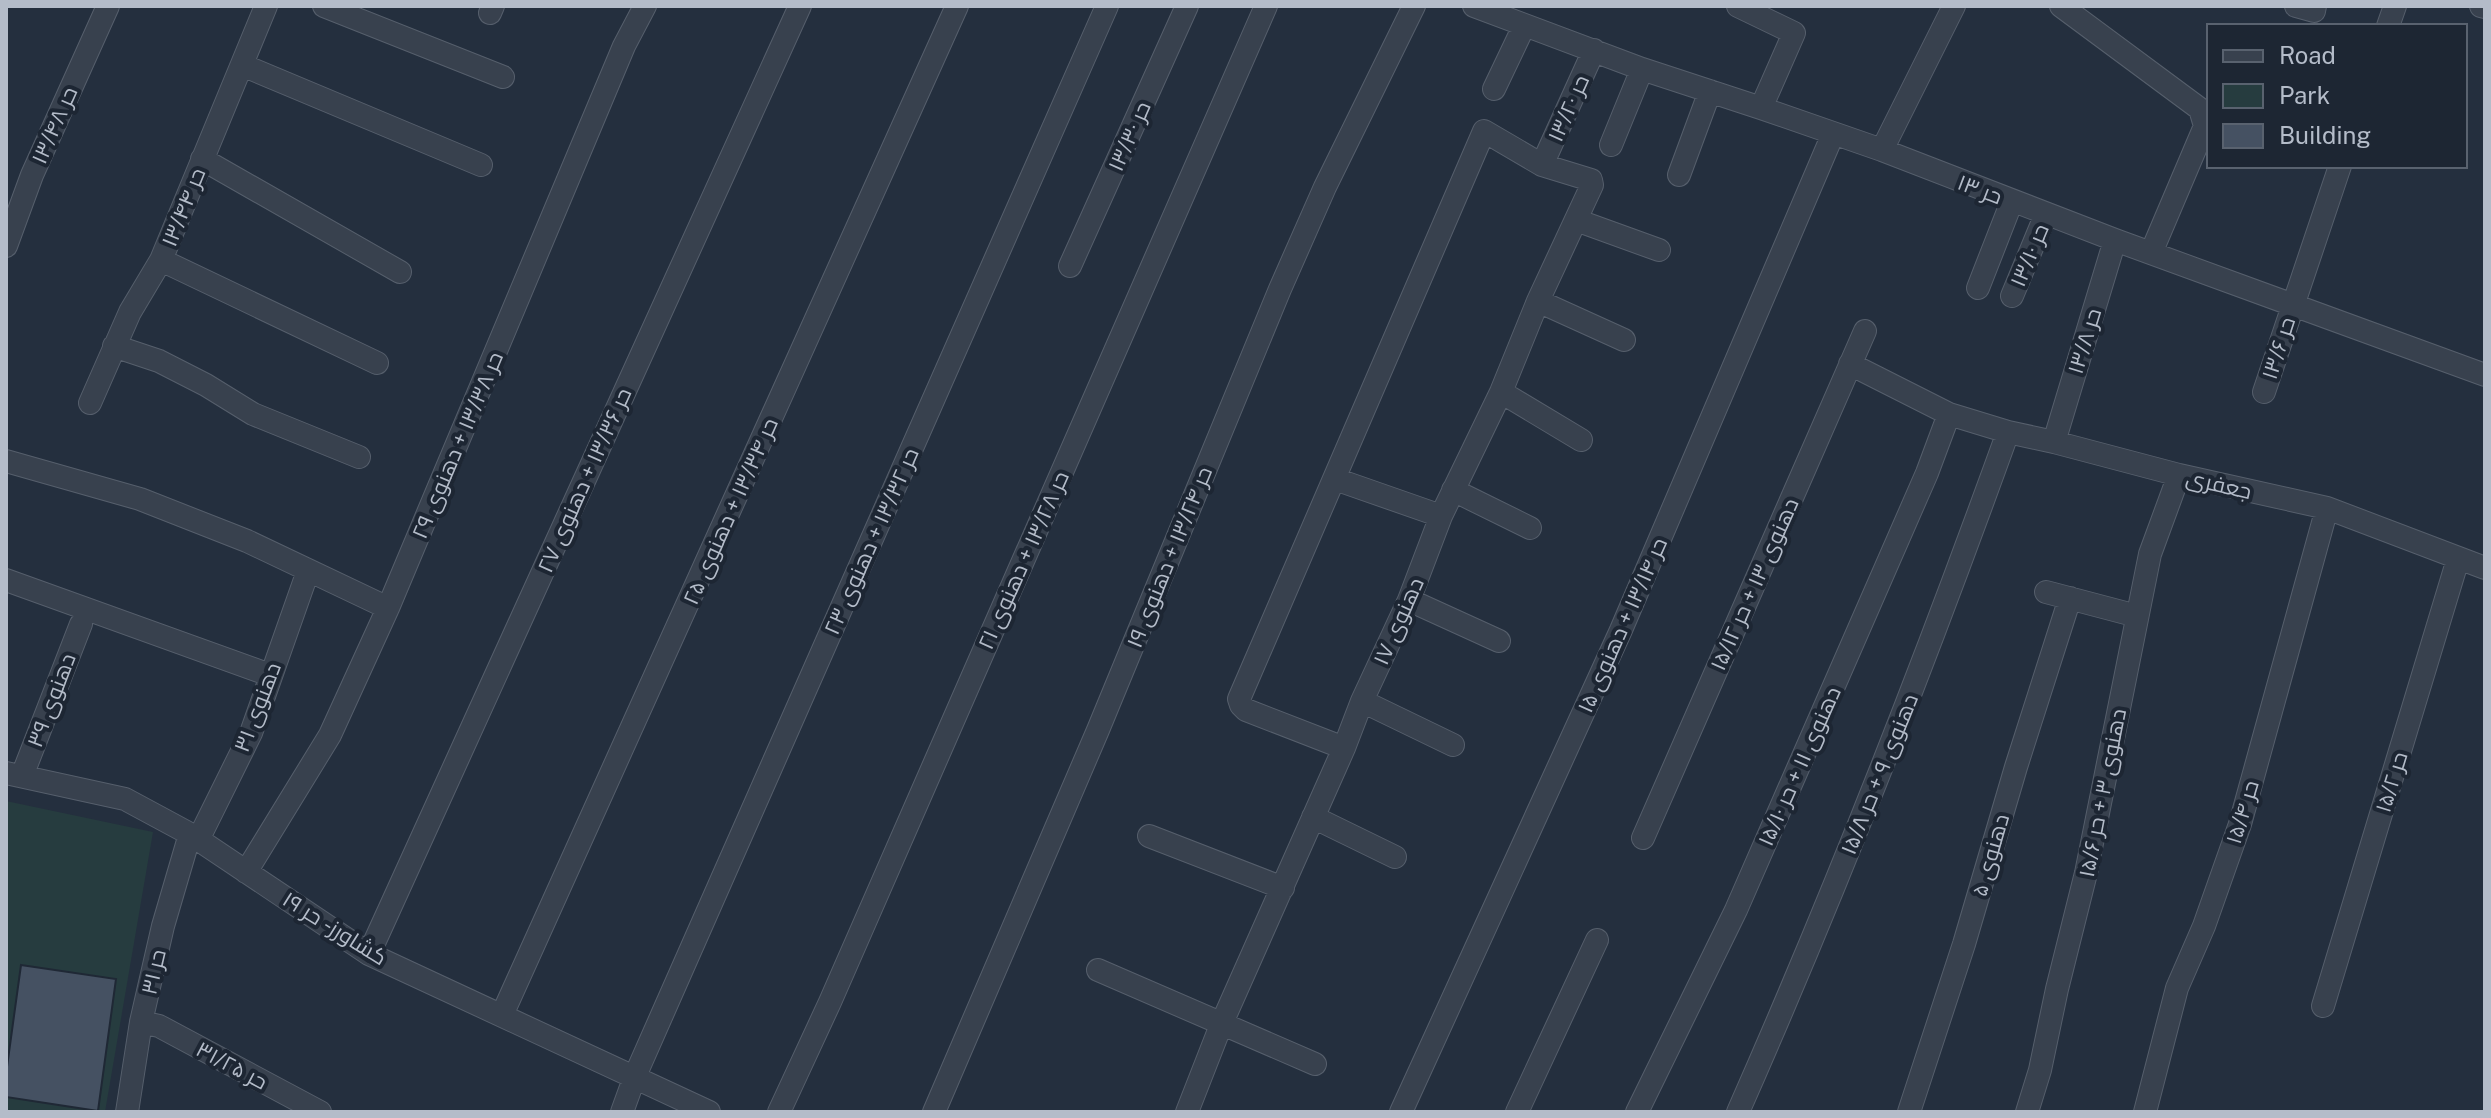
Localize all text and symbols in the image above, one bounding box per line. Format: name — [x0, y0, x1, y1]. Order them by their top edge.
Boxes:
legend — [2207, 24, 2467, 168]
text: Road — [2279, 41, 2336, 69]
street label: حر ۱۳/۲۰ — [1542, 70, 1594, 146]
text: Park — [2279, 81, 2330, 109]
street label: حر ۱۳/۴۸ — [25, 82, 83, 168]
street label: حر ۱۳/۳۰ — [1102, 97, 1156, 175]
text: Building — [2279, 121, 2371, 149]
street label: حر ۱۳/۴۴ — [155, 164, 211, 250]
street label: حر ۱۳ — [1954, 169, 2006, 209]
street label: حر ۱۳/۱۰ — [2004, 220, 2054, 290]
street label: حر ۱۳/۸ — [2062, 305, 2106, 377]
street label: حر ۱۳/۶ — [2256, 314, 2300, 382]
street label: حر ۱۳/۳۸ + دهنوی ۲۹ — [406, 348, 508, 542]
street label: حر ۱۳/۳۶ + دهنوی ۲۷ — [532, 384, 636, 576]
street label: حر ۱۳/۳۴ + دهنوی ۲۵ — [677, 413, 783, 609]
street label: حر ۱۳/۳۲ + دهنوی ۲۳ — [818, 444, 924, 638]
street label: حر ۱۳/۲۴ + دهنوی ۱۹ — [1121, 463, 1217, 651]
street label: جعفری — [2184, 464, 2254, 504]
street label: حر ۱۳/۲۸ + دهنوی ۲۱ — [972, 467, 1074, 653]
street label: دهنوی ۱۳ + حر ۱۵/۱۲ — [1704, 494, 1804, 674]
street label: حر ۱۳/۱۴ + دهنوی ۱۵ — [1572, 533, 1672, 717]
street label: دهنوی ۱۷ — [1367, 573, 1429, 669]
street label: دهنوی ۳۹ — [21, 649, 81, 751]
street label: دهنوی ۳۱ — [228, 658, 286, 756]
street label: دهنوی ۱۱ + حر ۱۵/۱۰ — [1752, 682, 1846, 850]
street label: دهنوی ۹ + حر ۱۵/۸ — [1835, 690, 1923, 858]
street label: دهنوی ۳ + حر ۱۵/۶ — [2073, 706, 2131, 880]
street label: حر ۱۵/۲ — [2369, 748, 2413, 816]
street label: حر ۱۵/۴ — [2220, 777, 2264, 847]
street label: دهنوی ۵ — [1966, 811, 2014, 899]
street label: کشاورز - حر ۱۹ — [278, 886, 392, 970]
street label: حر ۳۱ — [135, 947, 171, 997]
street label: حر ۳۱/۲۵ — [192, 1035, 272, 1095]

